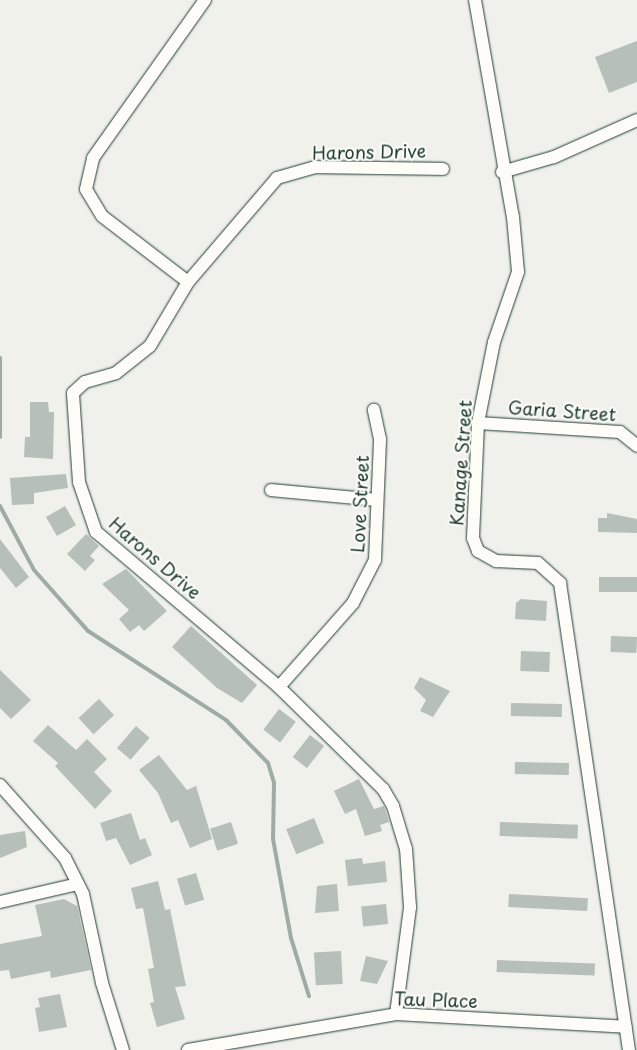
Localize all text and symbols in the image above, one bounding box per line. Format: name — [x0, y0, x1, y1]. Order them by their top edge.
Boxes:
street label: Harons Drive — [312, 140, 426, 164]
street label: Garia Street — [507, 396, 617, 426]
street label: Kanage Street — [446, 399, 476, 527]
street label: Love Street — [347, 454, 373, 554]
street label: Harons Drive — [105, 513, 205, 603]
street label: Tau Place — [394, 988, 478, 1012]

